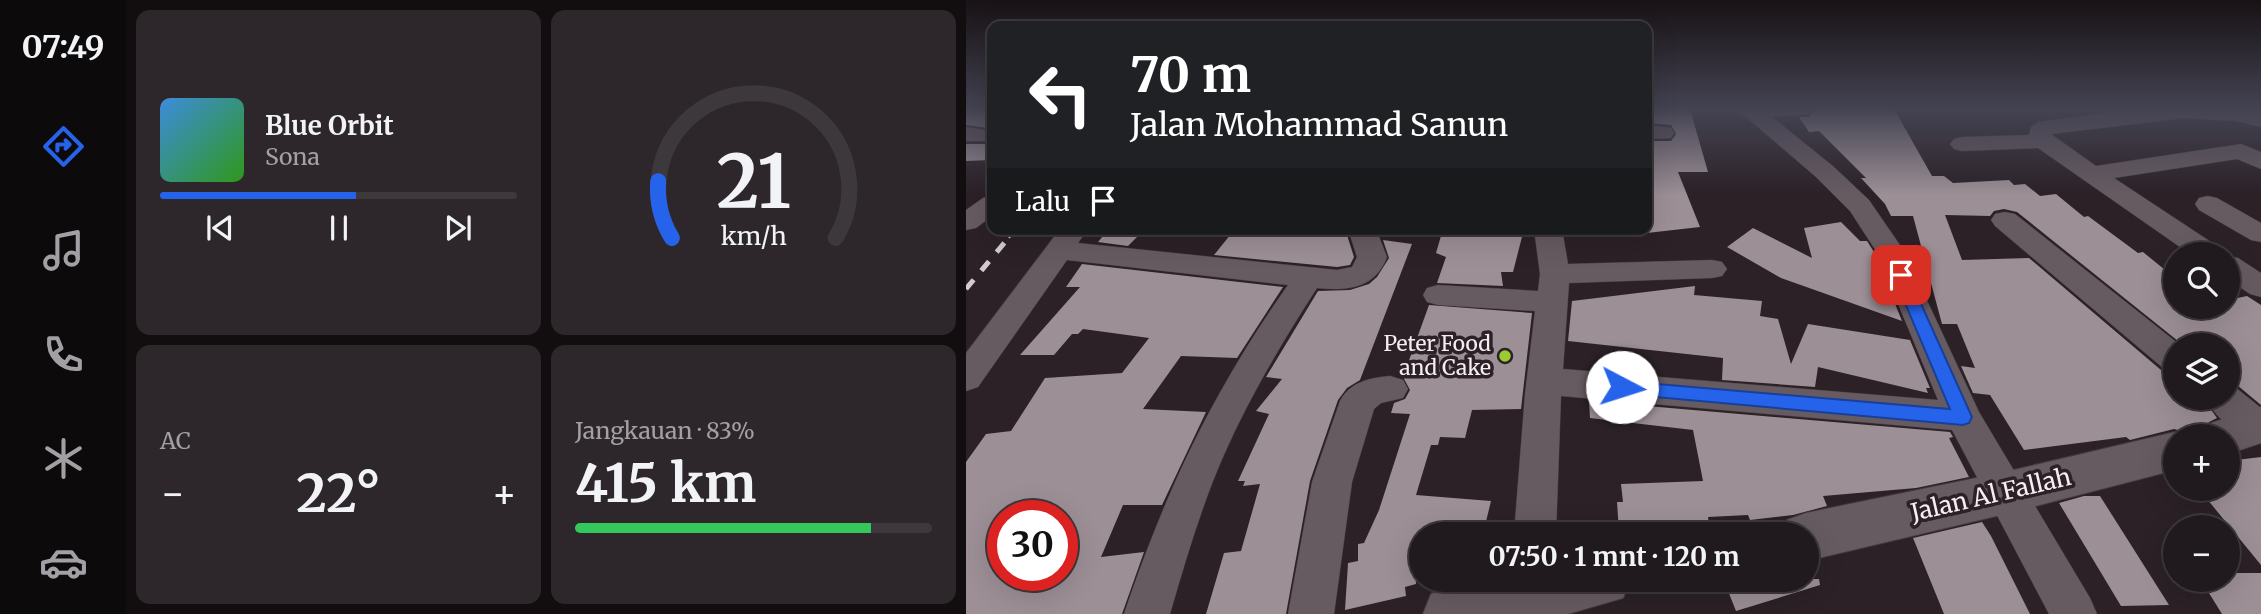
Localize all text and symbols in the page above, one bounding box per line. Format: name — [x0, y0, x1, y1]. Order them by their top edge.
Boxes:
text: 07:49 — [21, 27, 105, 67]
text: 70 m — [1130, 44, 1251, 105]
icon: left — [1015, 49, 1106, 140]
text: Jalan Mohammad Sanun — [1130, 105, 1508, 145]
text: Blue Orbit — [265, 109, 394, 142]
icon: directions — [39, 122, 88, 171]
text: 21 — [716, 137, 791, 229]
text: Sona — [265, 142, 320, 171]
icon: arrive — [1084, 182, 1122, 220]
text: Lalu — [1015, 185, 1070, 218]
icon: previous — [201, 209, 239, 247]
icon: pause — [320, 209, 358, 247]
icon: next — [439, 209, 477, 247]
text: km/h — [720, 220, 787, 252]
icon: music — [39, 226, 88, 275]
map controls — [2163, 242, 2240, 592]
button: search — [2163, 242, 2240, 319]
pin — [1871, 245, 1931, 305]
icon: arrive — [1882, 256, 1920, 294]
icon: phone — [39, 330, 88, 379]
place label: Peter Food and Cake — [1383, 330, 1491, 381]
button: layers — [2163, 333, 2240, 410]
marker: Peter Food and Cake — [1497, 348, 1513, 364]
position arrow — [1585, 350, 1659, 424]
text: Jangkauan · 83% — [575, 416, 755, 445]
button: + — [2163, 424, 2240, 501]
text: AC — [160, 426, 191, 455]
icon: climate — [39, 434, 88, 483]
text: 415 km — [575, 451, 756, 516]
text: 22° — [296, 461, 381, 526]
street label: Jalan Al Fallah — [1907, 461, 2074, 528]
text: − — [160, 470, 185, 517]
text: + — [492, 470, 517, 517]
speed limit sign: 30 — [987, 500, 1078, 591]
button: − — [2163, 515, 2240, 592]
icon: car — [39, 538, 88, 587]
text: 07:50 · 1 mnt · 120 m — [1488, 540, 1740, 573]

